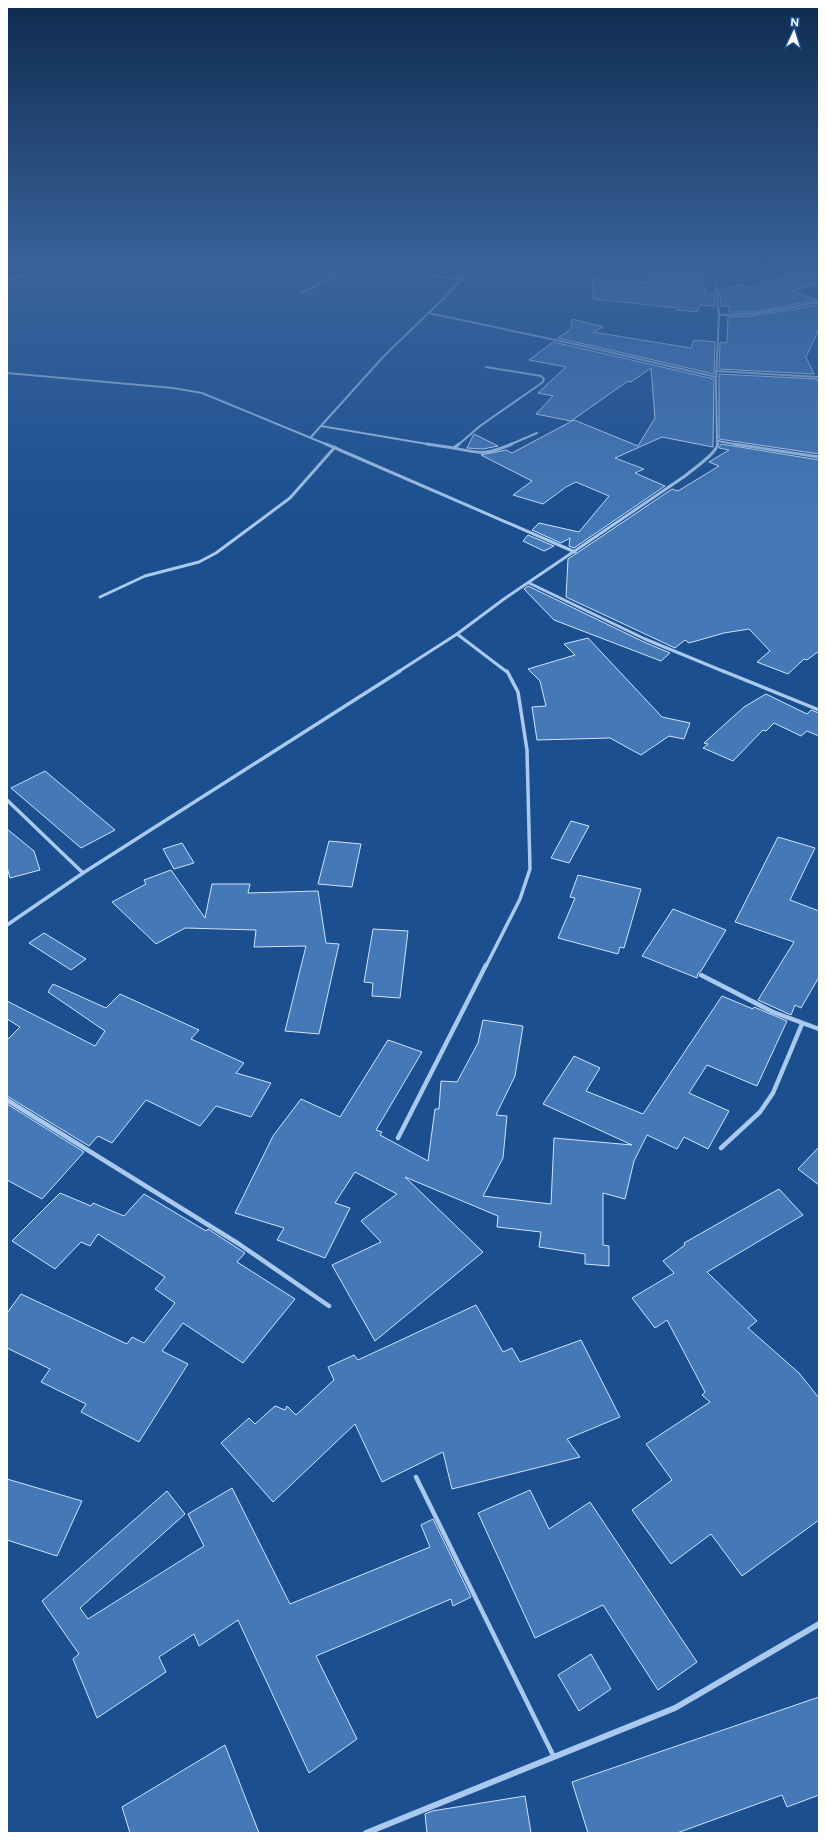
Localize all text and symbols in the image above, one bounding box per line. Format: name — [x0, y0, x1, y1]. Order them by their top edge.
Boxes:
north arrow — [774, 12, 814, 52]
text: N — [790, 16, 799, 29]

